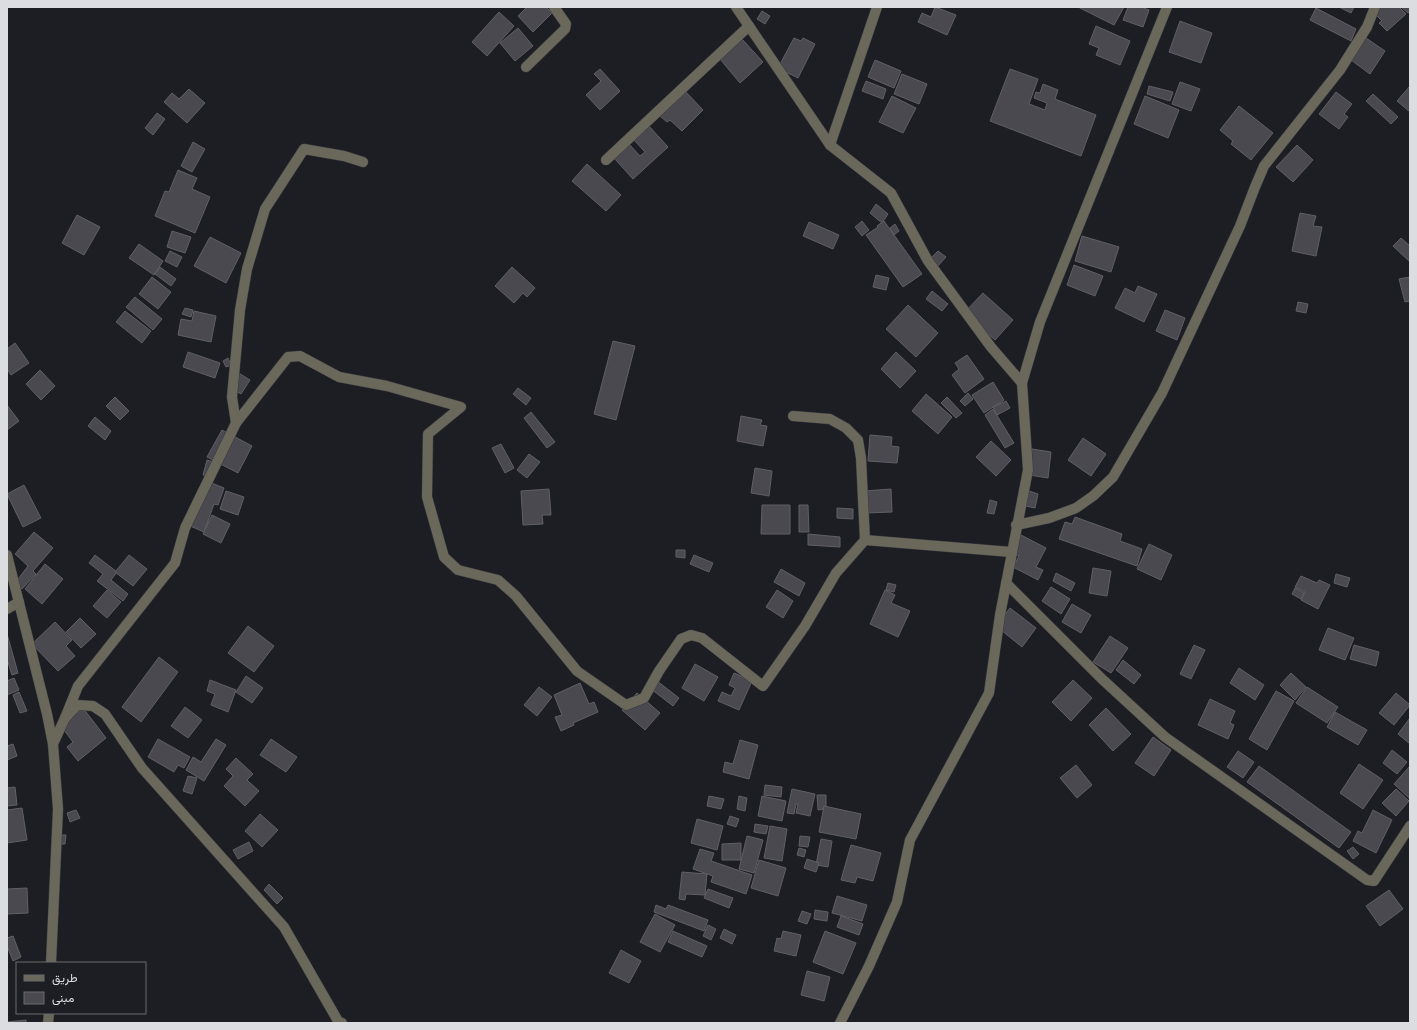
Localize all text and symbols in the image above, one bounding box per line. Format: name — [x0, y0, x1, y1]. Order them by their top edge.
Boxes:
legend — [16, 962, 146, 1014]
text: طريق — [52, 970, 78, 986]
text: مبنى — [52, 990, 74, 1006]

